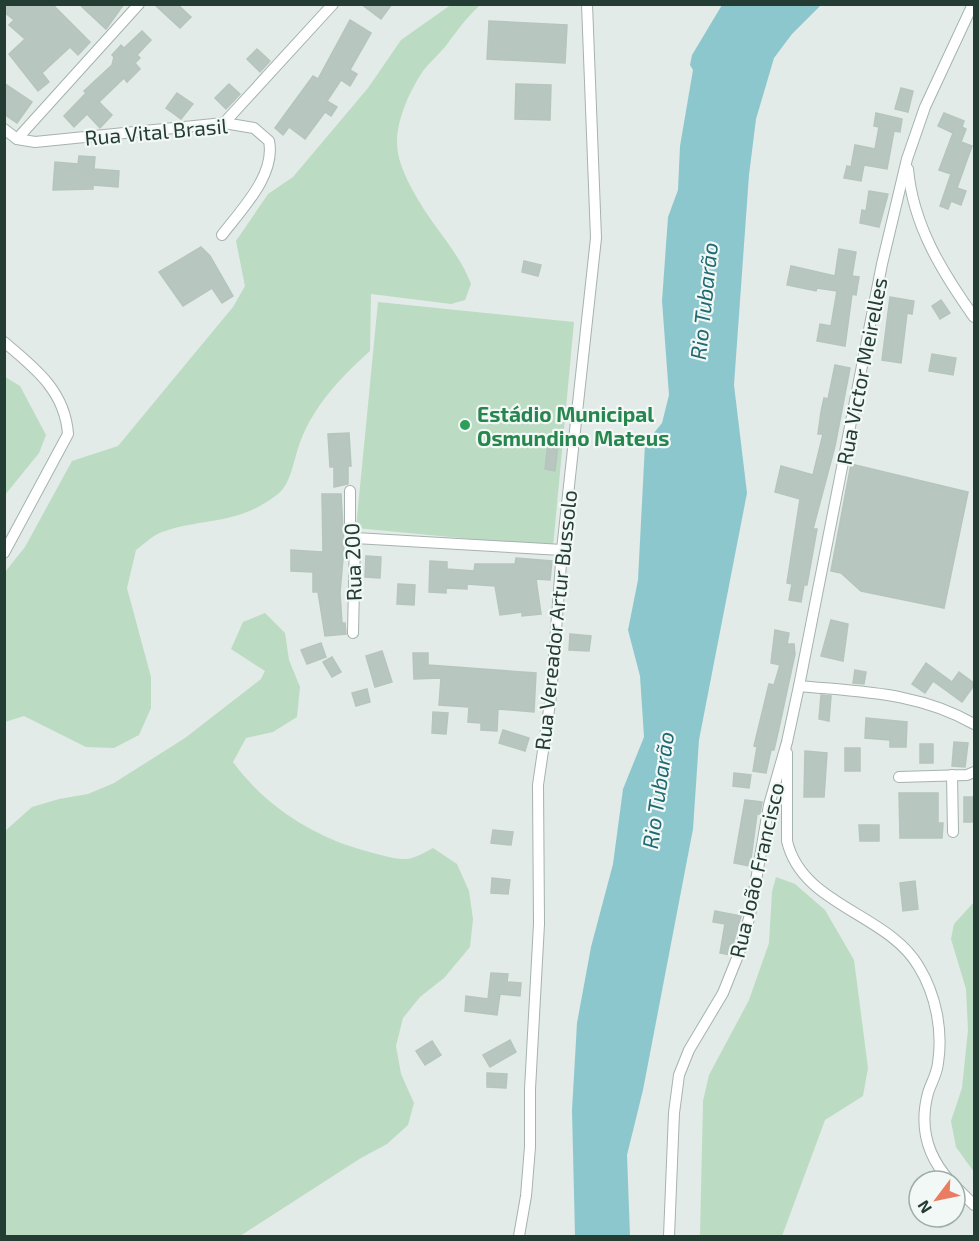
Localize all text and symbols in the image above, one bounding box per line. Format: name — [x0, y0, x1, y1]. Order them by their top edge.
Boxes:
street label: Rua Vital Brasil — [83, 112, 229, 150]
water label: Rio Tubarão — [684, 241, 722, 361]
street label: Rua Victor Meirelles — [831, 275, 891, 467]
place label: Estádio Municipal Osmundino Mateus — [477, 401, 669, 450]
marker: Estádio Municipal Osmundino Mateus — [458, 418, 472, 432]
street label: Rua Vereador Artur Bussolo — [529, 489, 581, 751]
street label: Rua 200 — [338, 522, 366, 602]
water label: Rio Tubarão — [636, 730, 678, 850]
street label: Rua João Francisco — [724, 780, 788, 960]
north arrow — [907, 1169, 967, 1229]
text: N — [913, 1197, 935, 1217]

